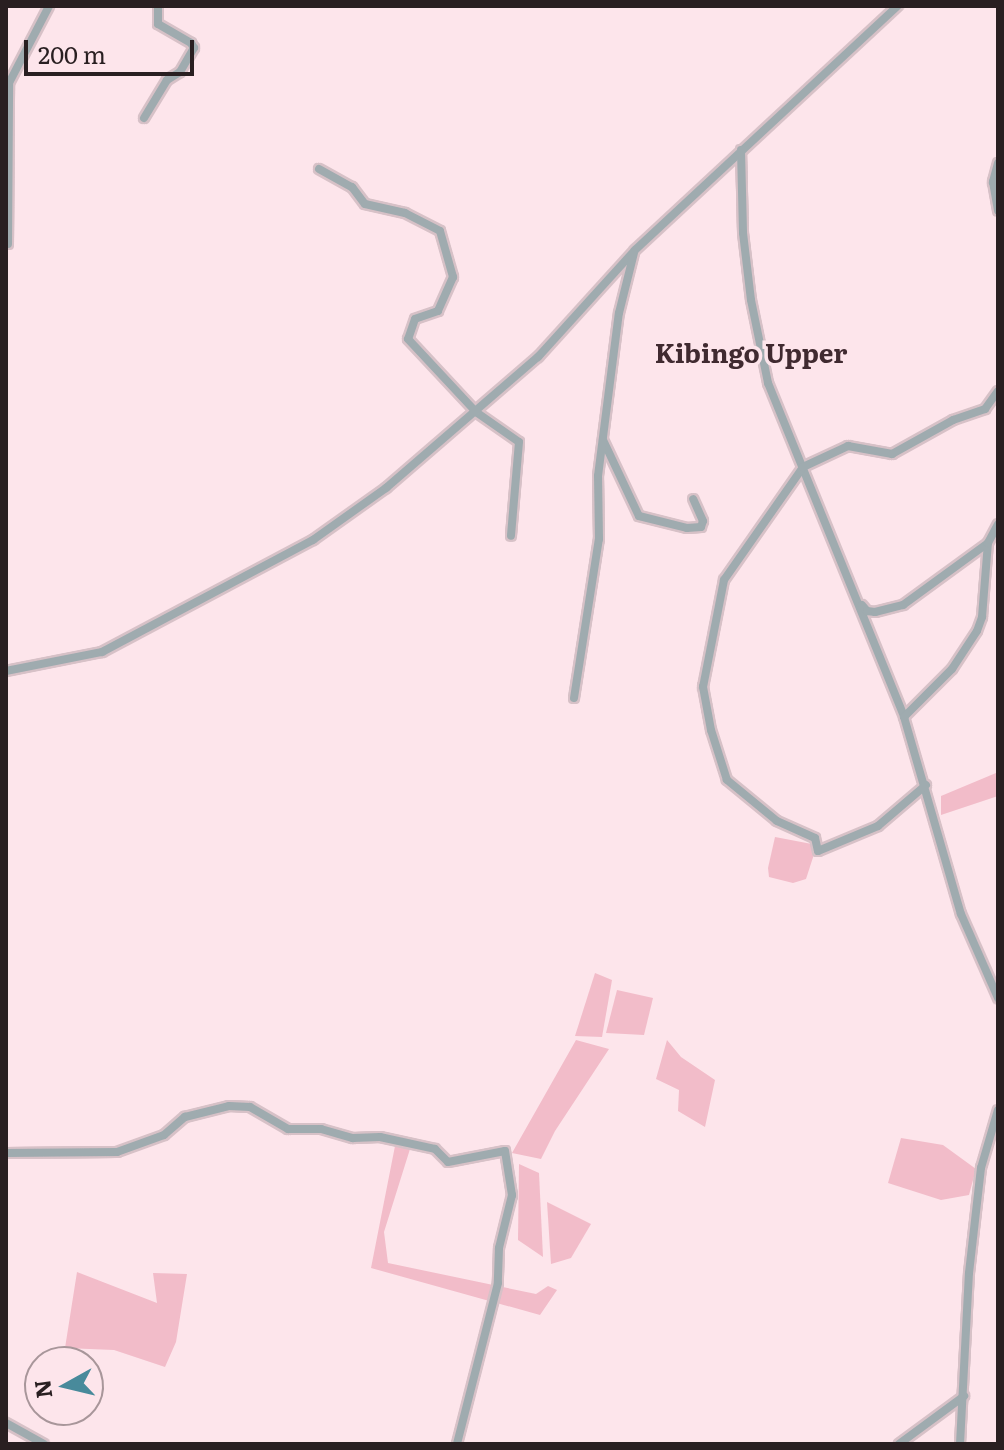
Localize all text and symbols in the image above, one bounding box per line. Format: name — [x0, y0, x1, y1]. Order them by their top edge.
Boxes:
scale bar — [28, 24, 198, 74]
text: 200 m — [38, 36, 106, 71]
district label: Kibingo Upper — [655, 336, 847, 368]
north arrow — [24, 1346, 104, 1426]
text: N — [24, 1378, 59, 1401]

